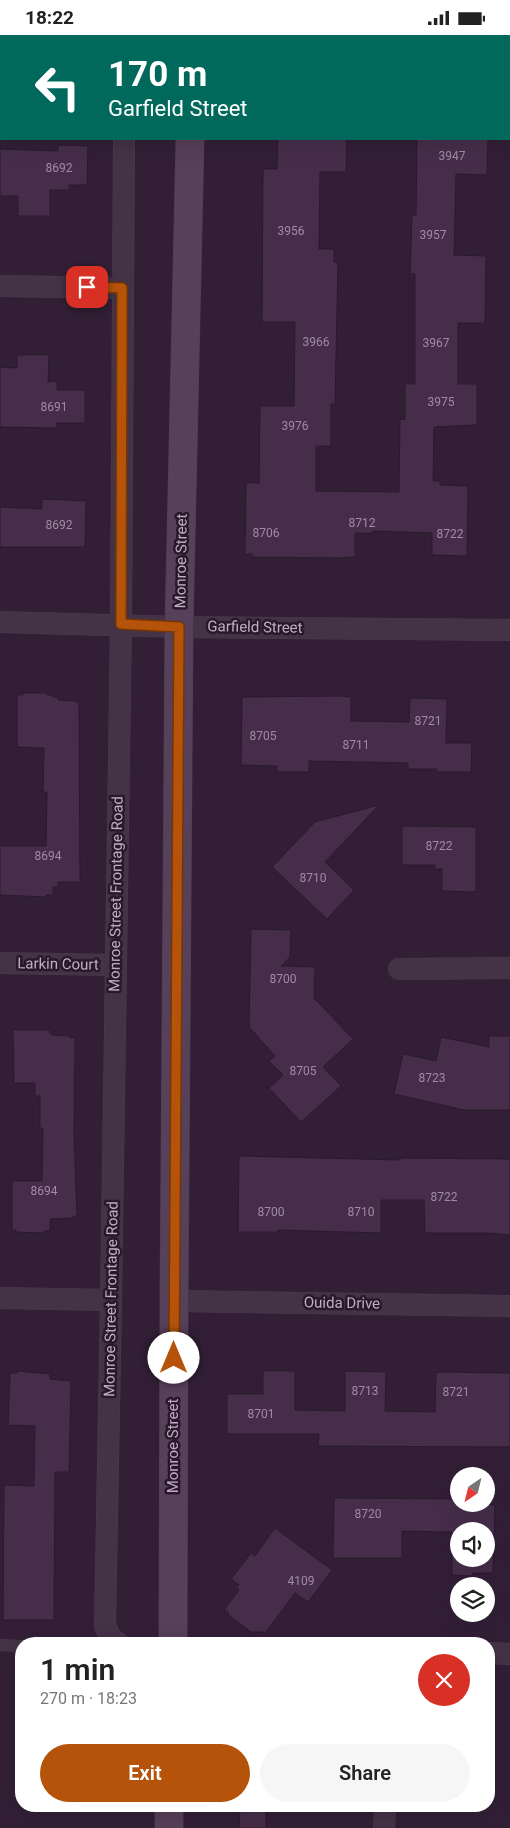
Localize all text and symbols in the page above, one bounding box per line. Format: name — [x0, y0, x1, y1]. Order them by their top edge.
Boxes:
text: 18:22 — [25, 6, 74, 29]
text: 170 m — [108, 54, 207, 95]
icon: left — [25, 55, 90, 120]
text: Garfield Street — [108, 96, 248, 121]
house number: 3947 — [439, 149, 466, 163]
house number: 8692 — [46, 161, 73, 175]
house number: 3956 — [278, 224, 305, 238]
house number: 3957 — [420, 228, 447, 242]
pin — [66, 266, 108, 308]
icon: arrive — [73, 273, 101, 301]
house number: 3966 — [303, 335, 330, 349]
house number: 3967 — [423, 336, 450, 350]
house number: 3975 — [428, 395, 455, 409]
house number: 8691 — [41, 400, 67, 414]
house number: 3976 — [282, 419, 309, 433]
street label: Monroe Street — [171, 513, 191, 608]
house number: 8712 — [349, 516, 376, 530]
house number: 8692 — [46, 518, 73, 532]
house number: 8706 — [253, 526, 280, 540]
house number: 8722 — [437, 527, 464, 541]
street label: Garfield Street — [207, 617, 303, 637]
house number: 8721 — [415, 714, 441, 728]
house number: 8705 — [250, 729, 277, 743]
house number: 8711 — [343, 738, 369, 752]
street label: Monroe Street Frontage Road — [105, 796, 127, 992]
house number: 8722 — [426, 839, 453, 853]
house number: 8694 — [35, 849, 62, 863]
house number: 8710 — [300, 871, 327, 885]
street label: Larkin Court — [17, 954, 99, 974]
house number: 8700 — [270, 972, 297, 986]
house number: 8705 — [290, 1064, 317, 1078]
house number: 8723 — [419, 1071, 445, 1085]
house number: 8694 — [31, 1184, 58, 1198]
house number: 8722 — [431, 1190, 458, 1204]
street label: Monroe Street Frontage Road — [100, 1201, 122, 1397]
house number: 8700 — [258, 1205, 285, 1219]
house number: 8710 — [348, 1205, 375, 1219]
street label: Ouida Drive — [304, 1293, 380, 1313]
position arrow — [147, 1331, 199, 1383]
house number: 8713 — [352, 1384, 378, 1398]
house number: 8721 — [443, 1385, 469, 1399]
street label: Monroe Street — [164, 1399, 182, 1493]
house number: 8701 — [248, 1407, 274, 1421]
north arrow — [450, 1467, 495, 1513]
map controls — [450, 1467, 495, 1622]
house number: 8720 — [355, 1507, 382, 1521]
button: sound — [450, 1522, 495, 1567]
house number: 4109 — [288, 1574, 314, 1588]
button: layers — [450, 1577, 495, 1622]
text: 1 min — [40, 1652, 115, 1687]
button: close — [418, 1654, 470, 1706]
text: 270 m · 18:23 — [40, 1689, 137, 1708]
button: Exit — [40, 1744, 250, 1802]
button: Share — [260, 1744, 470, 1802]

